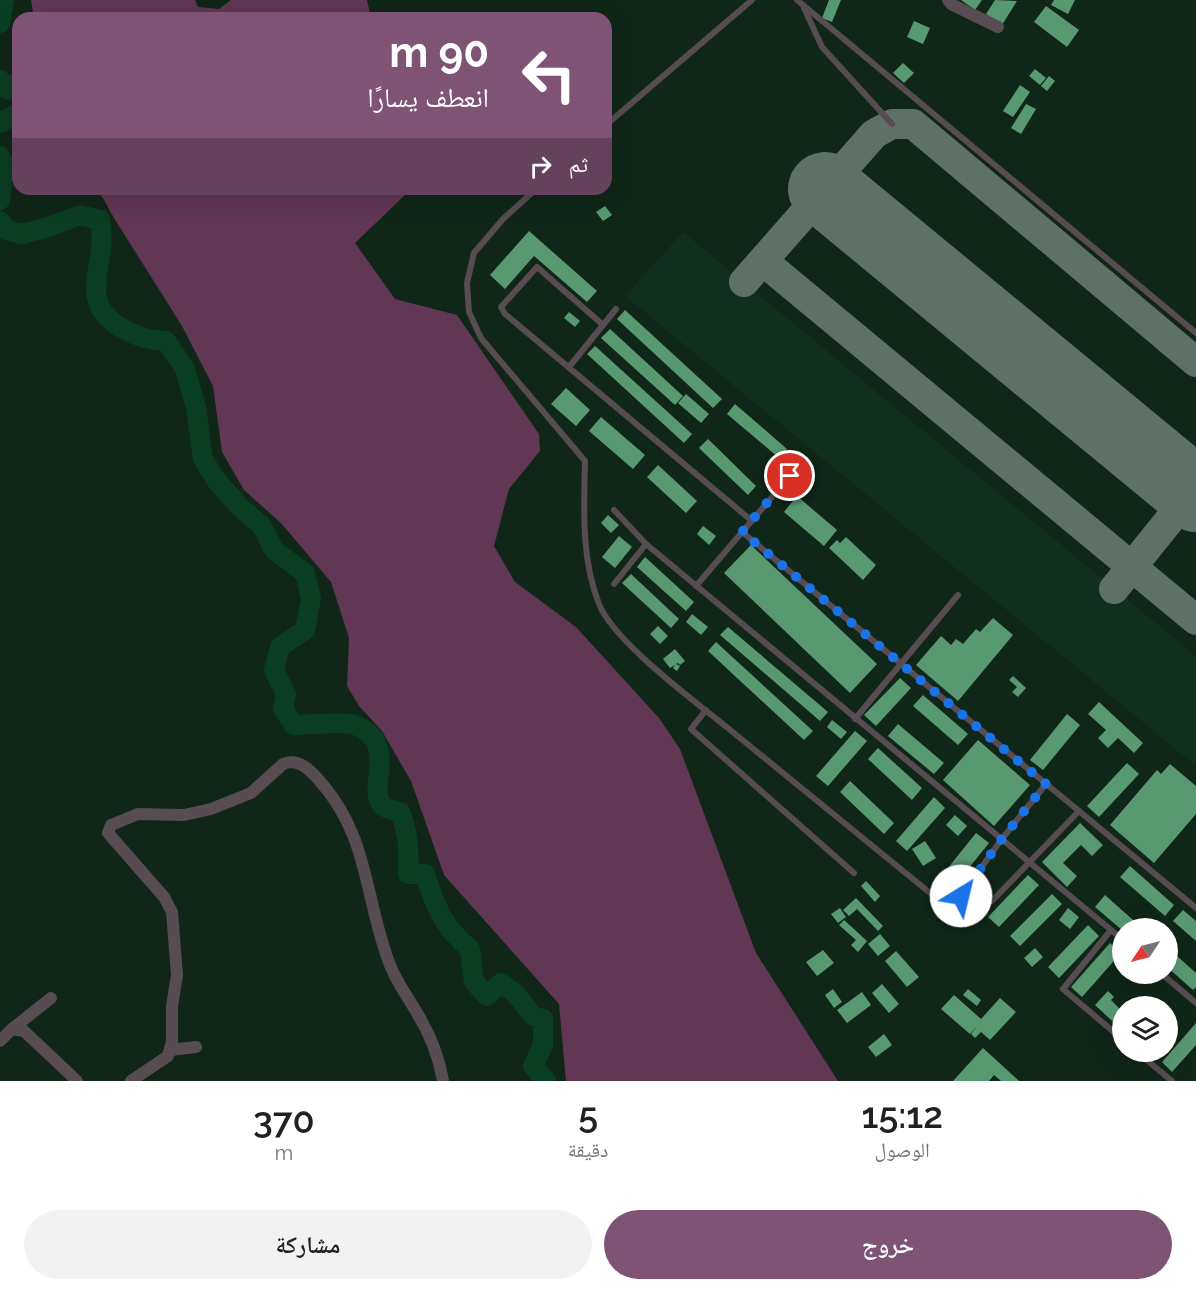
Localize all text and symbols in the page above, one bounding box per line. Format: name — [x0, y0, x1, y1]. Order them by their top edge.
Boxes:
text: 90 m — [389, 28, 489, 77]
icon: left — [510, 36, 588, 114]
text: انعطف يسارًا — [367, 82, 489, 113]
icon: right — [524, 150, 557, 183]
text: ثم — [569, 151, 588, 177]
pin — [764, 450, 815, 501]
icon: arrive — [773, 459, 806, 492]
position arrow — [929, 864, 993, 928]
north arrow — [1112, 918, 1178, 984]
map controls — [1112, 918, 1178, 1062]
button: layers — [1112, 996, 1178, 1062]
text: 5 — [578, 1094, 598, 1136]
text: 15:12 — [861, 1094, 943, 1136]
text: 370 — [253, 1099, 315, 1141]
text: دقيقة — [568, 1138, 608, 1162]
text: الوصول — [875, 1138, 930, 1162]
text: m — [275, 1141, 293, 1165]
button: مشاركة — [24, 1210, 592, 1279]
button: خروج — [604, 1210, 1172, 1279]

